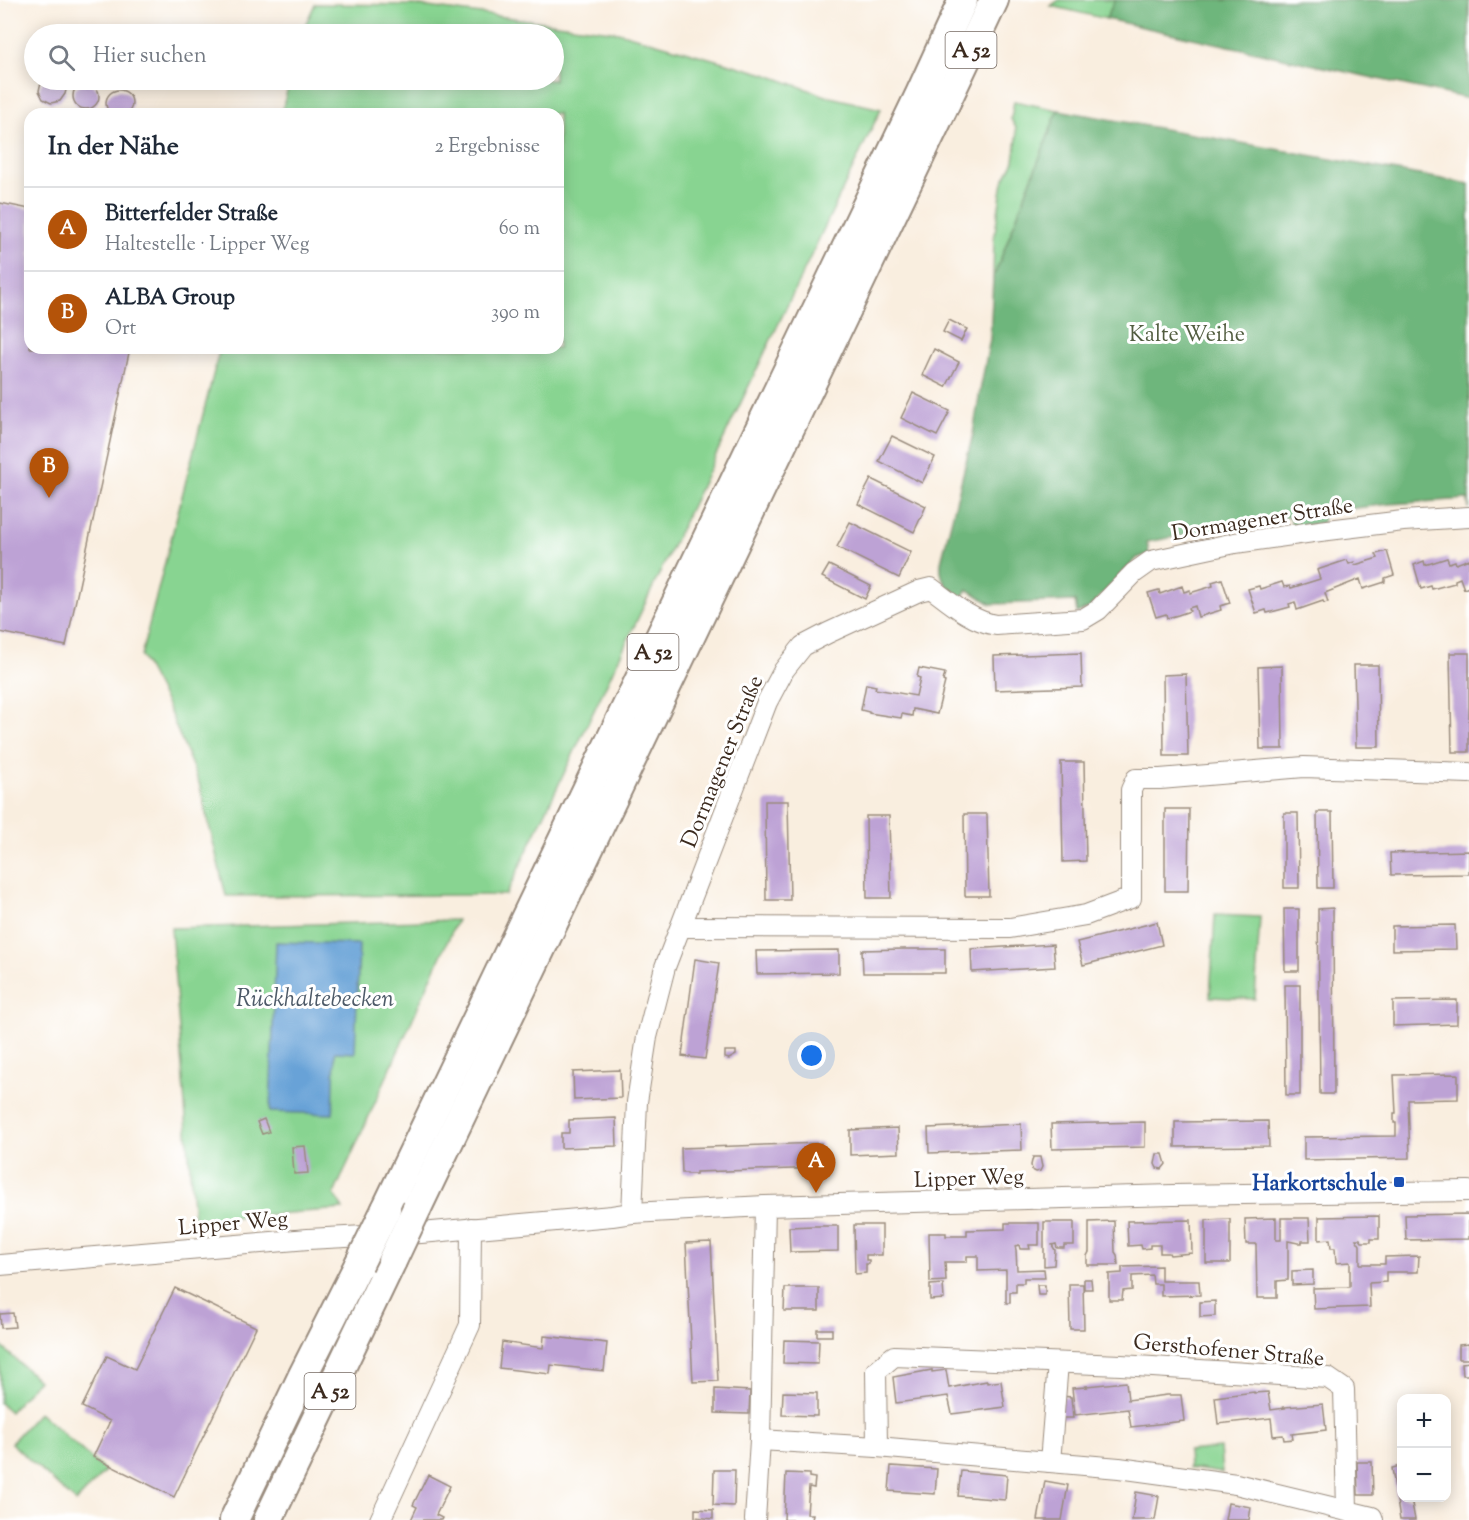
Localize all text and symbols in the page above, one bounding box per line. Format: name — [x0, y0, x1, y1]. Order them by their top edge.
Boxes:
search box — [24, 24, 564, 90]
road number: A 52 — [946, 32, 996, 68]
icon: search — [45, 41, 78, 74]
text: Hier suchen — [93, 41, 207, 73]
text: In der Nähe — [48, 129, 179, 166]
text: 2 Ergebnisse — [435, 133, 540, 162]
text: Bitterfelder Straße — [105, 199, 278, 231]
text: A — [59, 215, 76, 244]
text: 60 m — [499, 215, 540, 244]
text: Haltestelle · Lipper Weg — [105, 231, 309, 260]
text: ALBA Group — [105, 283, 235, 315]
text: B — [61, 299, 74, 328]
text: 390 m — [491, 299, 540, 328]
text: Ort — [105, 315, 136, 344]
park label: Kalte Weihe — [1129, 320, 1245, 352]
pin: B — [29, 448, 68, 498]
street label: Dormagener Straße — [1169, 491, 1356, 551]
road number: A 52 — [628, 634, 678, 670]
street label: Dormagener Straße — [675, 671, 773, 853]
water label: Rückhaltebecken — [236, 983, 394, 1017]
your location — [797, 1041, 826, 1070]
pin: A — [796, 1144, 836, 1193]
street label: Lipper Weg — [914, 1162, 1025, 1198]
place label: Harkortschule — [1252, 1169, 1387, 1201]
marker: Harkortschule — [1392, 1175, 1406, 1189]
street label: Lipper Weg — [177, 1204, 290, 1246]
street label: Gersthofener Straße — [1132, 1328, 1326, 1376]
road number: A 52 — [304, 1373, 356, 1409]
map controls — [1397, 1394, 1451, 1502]
button: + — [1397, 1394, 1451, 1448]
button: − — [1397, 1448, 1451, 1502]

